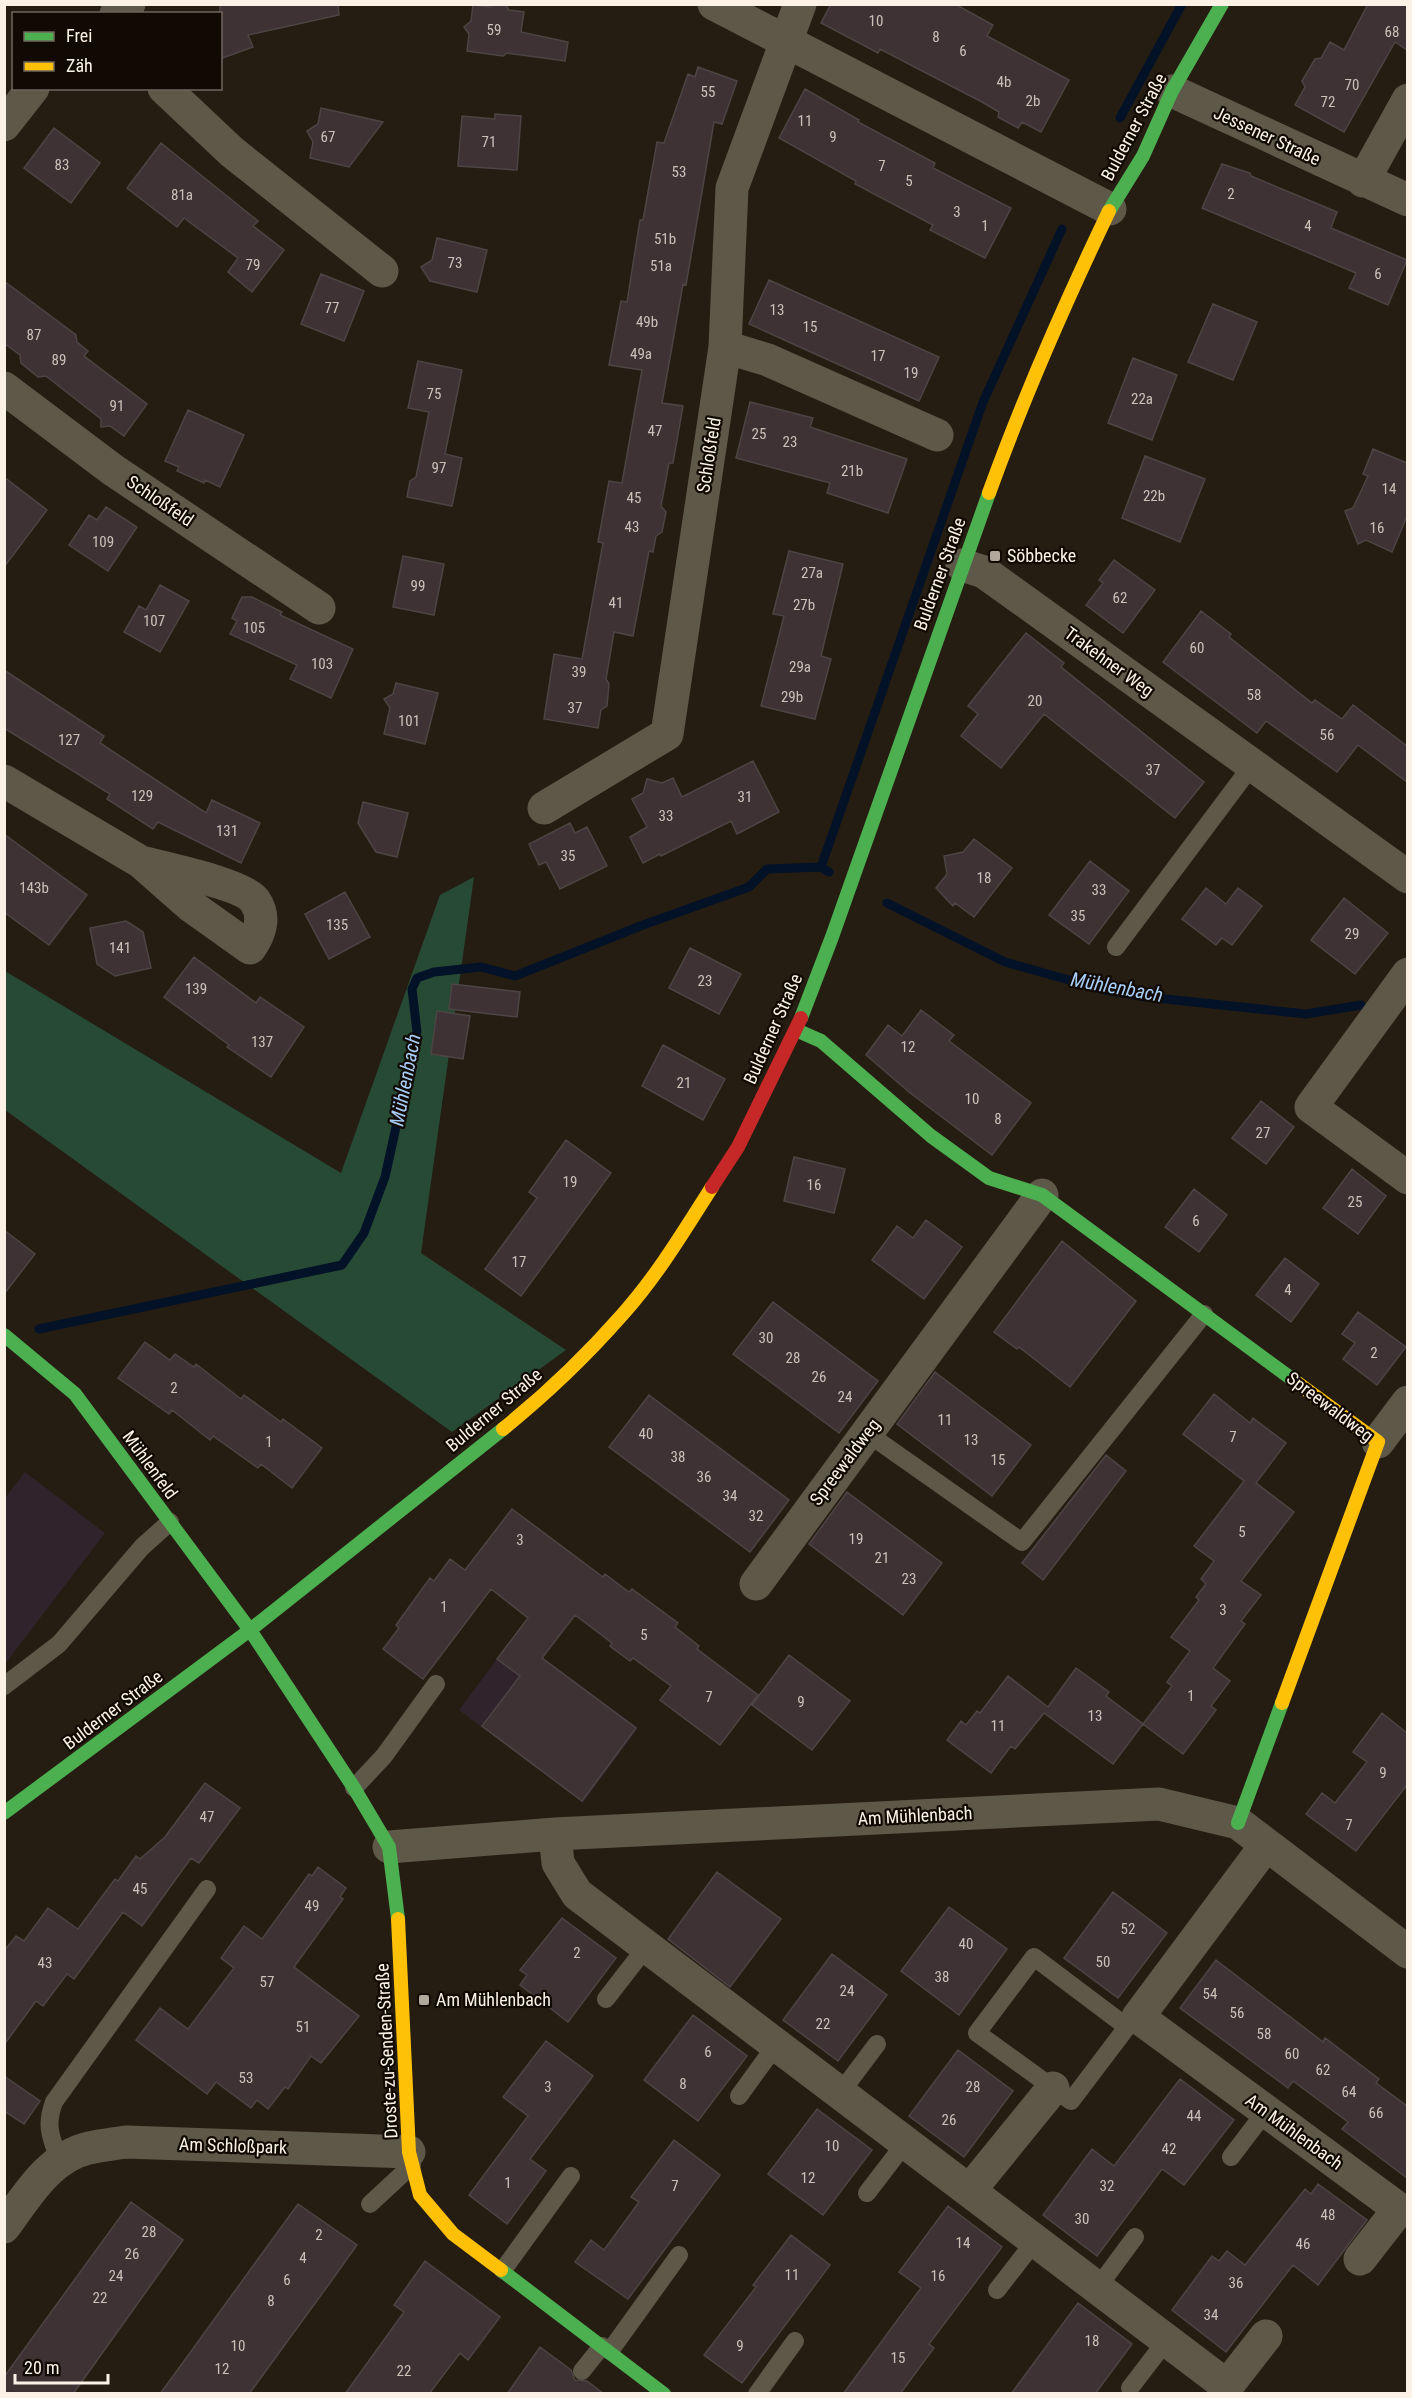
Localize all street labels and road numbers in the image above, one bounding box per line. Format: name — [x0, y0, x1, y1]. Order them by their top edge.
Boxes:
street label: Bulderner Straße — [1096, 70, 1171, 184]
street label: Jessener Straße — [1211, 102, 1324, 169]
street label: Schloßfeld — [692, 416, 725, 494]
street label: Schloßfeld — [123, 471, 198, 531]
street label: Bulderner Straße — [909, 515, 970, 633]
street label: Trakehner Weg — [1061, 622, 1158, 701]
street label: Bulderner Straße — [739, 970, 806, 1087]
street label: Bulderner Straße — [442, 1363, 546, 1456]
street label: Spreewaldweg — [1283, 1367, 1378, 1446]
street label: Spreewaldweg — [805, 1414, 884, 1509]
street label: Mühlenfeld — [119, 1426, 182, 1503]
street label: Bulderner Straße — [59, 1666, 166, 1754]
street label: Am Mühlenbach — [857, 1802, 973, 1829]
street label: Droste-zu-Senden-Straße — [371, 1963, 402, 2139]
street label: Am Mühlenbach — [1242, 2089, 1347, 2174]
street label: Am Schloßpark — [179, 2133, 287, 2158]

